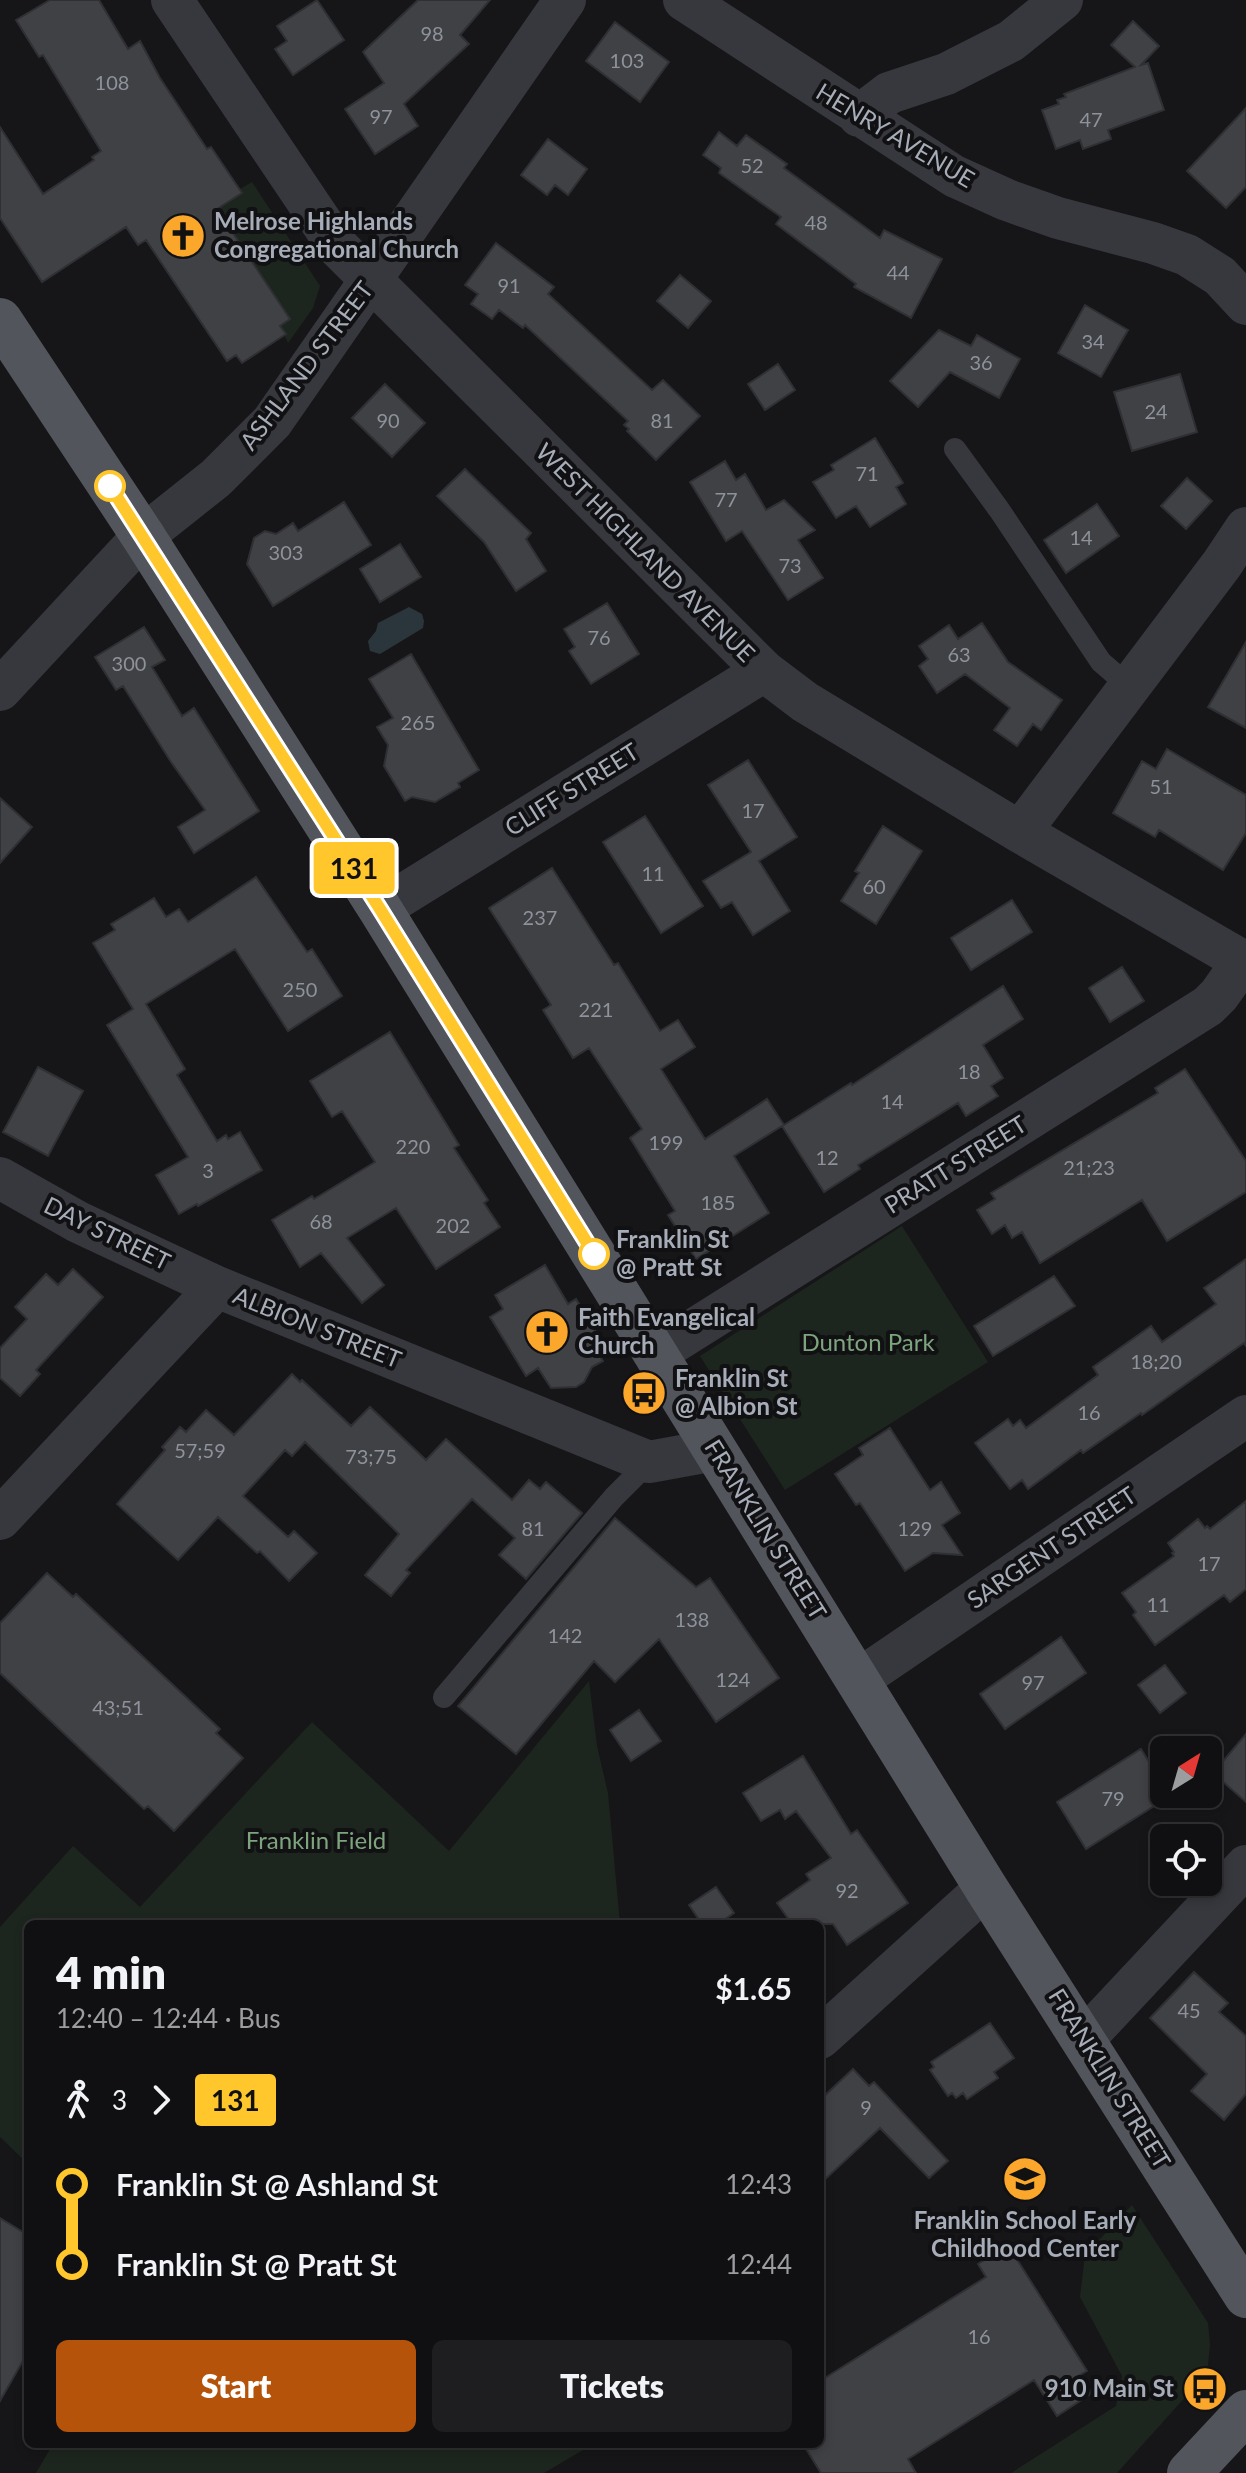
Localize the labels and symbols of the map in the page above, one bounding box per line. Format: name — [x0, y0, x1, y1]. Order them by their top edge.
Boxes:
house number: 98 — [420, 21, 444, 45]
house number: 103 — [610, 48, 644, 72]
house number: 108 — [95, 70, 129, 94]
street label: HENRY AVENUE — [812, 76, 980, 193]
house number: 97 — [369, 104, 393, 128]
house number: 47 — [1079, 107, 1103, 131]
house number: 52 — [740, 153, 764, 177]
place label: Melrose Highlands Congregational Church — [214, 206, 459, 263]
house number: 48 — [804, 210, 828, 234]
church icon: Melrose Highlands Congregational Church — [159, 212, 207, 260]
house number: 44 — [886, 260, 910, 284]
house number: 91 — [497, 273, 521, 297]
street label: ASHLAND STREET — [233, 275, 378, 455]
house number: 34 — [1081, 329, 1105, 353]
house number: 36 — [969, 350, 993, 374]
house number: 24 — [1144, 399, 1168, 423]
house number: 90 — [376, 408, 400, 432]
house number: 81 — [650, 408, 674, 432]
street label: WEST HIGHLAND AVENUE — [531, 436, 762, 667]
house number: 71 — [855, 461, 879, 485]
unlabelled marker — [95, 471, 125, 501]
house number: 77 — [714, 487, 738, 511]
house number: 14 — [1069, 525, 1093, 549]
house number: 303 — [269, 540, 303, 564]
house number: 73 — [778, 553, 802, 577]
house number: 76 — [587, 625, 611, 649]
house number: 63 — [947, 642, 971, 666]
house number: 300 — [112, 651, 146, 675]
house number: 265 — [401, 710, 435, 734]
street label: CLIFF STREET — [499, 736, 643, 841]
house number: 51 — [1149, 774, 1173, 798]
house number: 17 — [741, 798, 765, 822]
line badge: 131 — [308, 842, 400, 894]
house number: 11 — [641, 861, 665, 885]
house number: 60 — [862, 874, 886, 898]
house number: 237 — [523, 905, 557, 929]
house number: 250 — [283, 977, 317, 1001]
house number: 221 — [579, 997, 613, 1021]
house number: 18 — [957, 1059, 981, 1083]
house number: 14 — [880, 1089, 904, 1113]
street label: PRATT STREET — [879, 1109, 1032, 1219]
house number: 199 — [649, 1130, 683, 1154]
house number: 220 — [396, 1134, 430, 1158]
house number: 12 — [815, 1145, 839, 1169]
house number: 21;23 — [1063, 1155, 1115, 1179]
house number: 3 — [202, 1158, 214, 1182]
street label: DAY STREET — [40, 1190, 175, 1276]
house number: 185 — [701, 1190, 735, 1214]
house number: 68 — [309, 1209, 333, 1233]
house number: 202 — [436, 1213, 470, 1237]
place label: Franklin St @ Pratt St — [616, 1224, 729, 1281]
marker: Franklin St @ Pratt St — [579, 1239, 609, 1269]
street label: ALBION STREET — [229, 1280, 406, 1374]
place label: Faith Evangelical Church — [578, 1302, 755, 1359]
church icon: Faith Evangelical Church — [523, 1308, 571, 1356]
park label: Dunton Park — [801, 1327, 935, 1356]
house number: 18;20 — [1130, 1349, 1182, 1373]
place label: Franklin St @ Albion St — [675, 1363, 797, 1420]
bus stop icon: Franklin St @ Albion St — [620, 1369, 668, 1417]
house number: 16 — [1077, 1400, 1101, 1424]
street label: FRANKLIN STREET — [699, 1434, 833, 1625]
house number: 57;59 — [174, 1438, 226, 1462]
house number: 73;75 — [345, 1444, 397, 1468]
street label: SARGENT STREET — [961, 1480, 1141, 1614]
house number: 81 — [521, 1516, 545, 1540]
house number: 129 — [898, 1516, 932, 1540]
house number: 17 — [1197, 1551, 1221, 1575]
house number: 11 — [1146, 1592, 1170, 1616]
house number: 138 — [675, 1607, 709, 1631]
house number: 142 — [548, 1623, 582, 1647]
house number: 124 — [716, 1667, 751, 1691]
house number: 97 — [1021, 1670, 1045, 1694]
house number: 43;51 — [92, 1695, 144, 1719]
north arrow — [1150, 1736, 1222, 1808]
house number: 79 — [1101, 1786, 1125, 1810]
park label: Franklin Field — [246, 1825, 386, 1854]
house number: 92 — [835, 1878, 859, 1902]
street label: FRANKLIN STREET — [1043, 1983, 1177, 2174]
house number: 45 — [1177, 1998, 1201, 2022]
house number: 9 — [860, 2095, 872, 2119]
school or university icon: Franklin School Early Childhood Center — [1001, 2155, 1049, 2203]
place label: Franklin School Early Childhood Center — [914, 2205, 1137, 2262]
house number: 16 — [967, 2324, 991, 2348]
bus stop icon: 910 Main St — [1181, 2365, 1229, 2413]
place label: 910 Main St — [1045, 2373, 1174, 2402]

